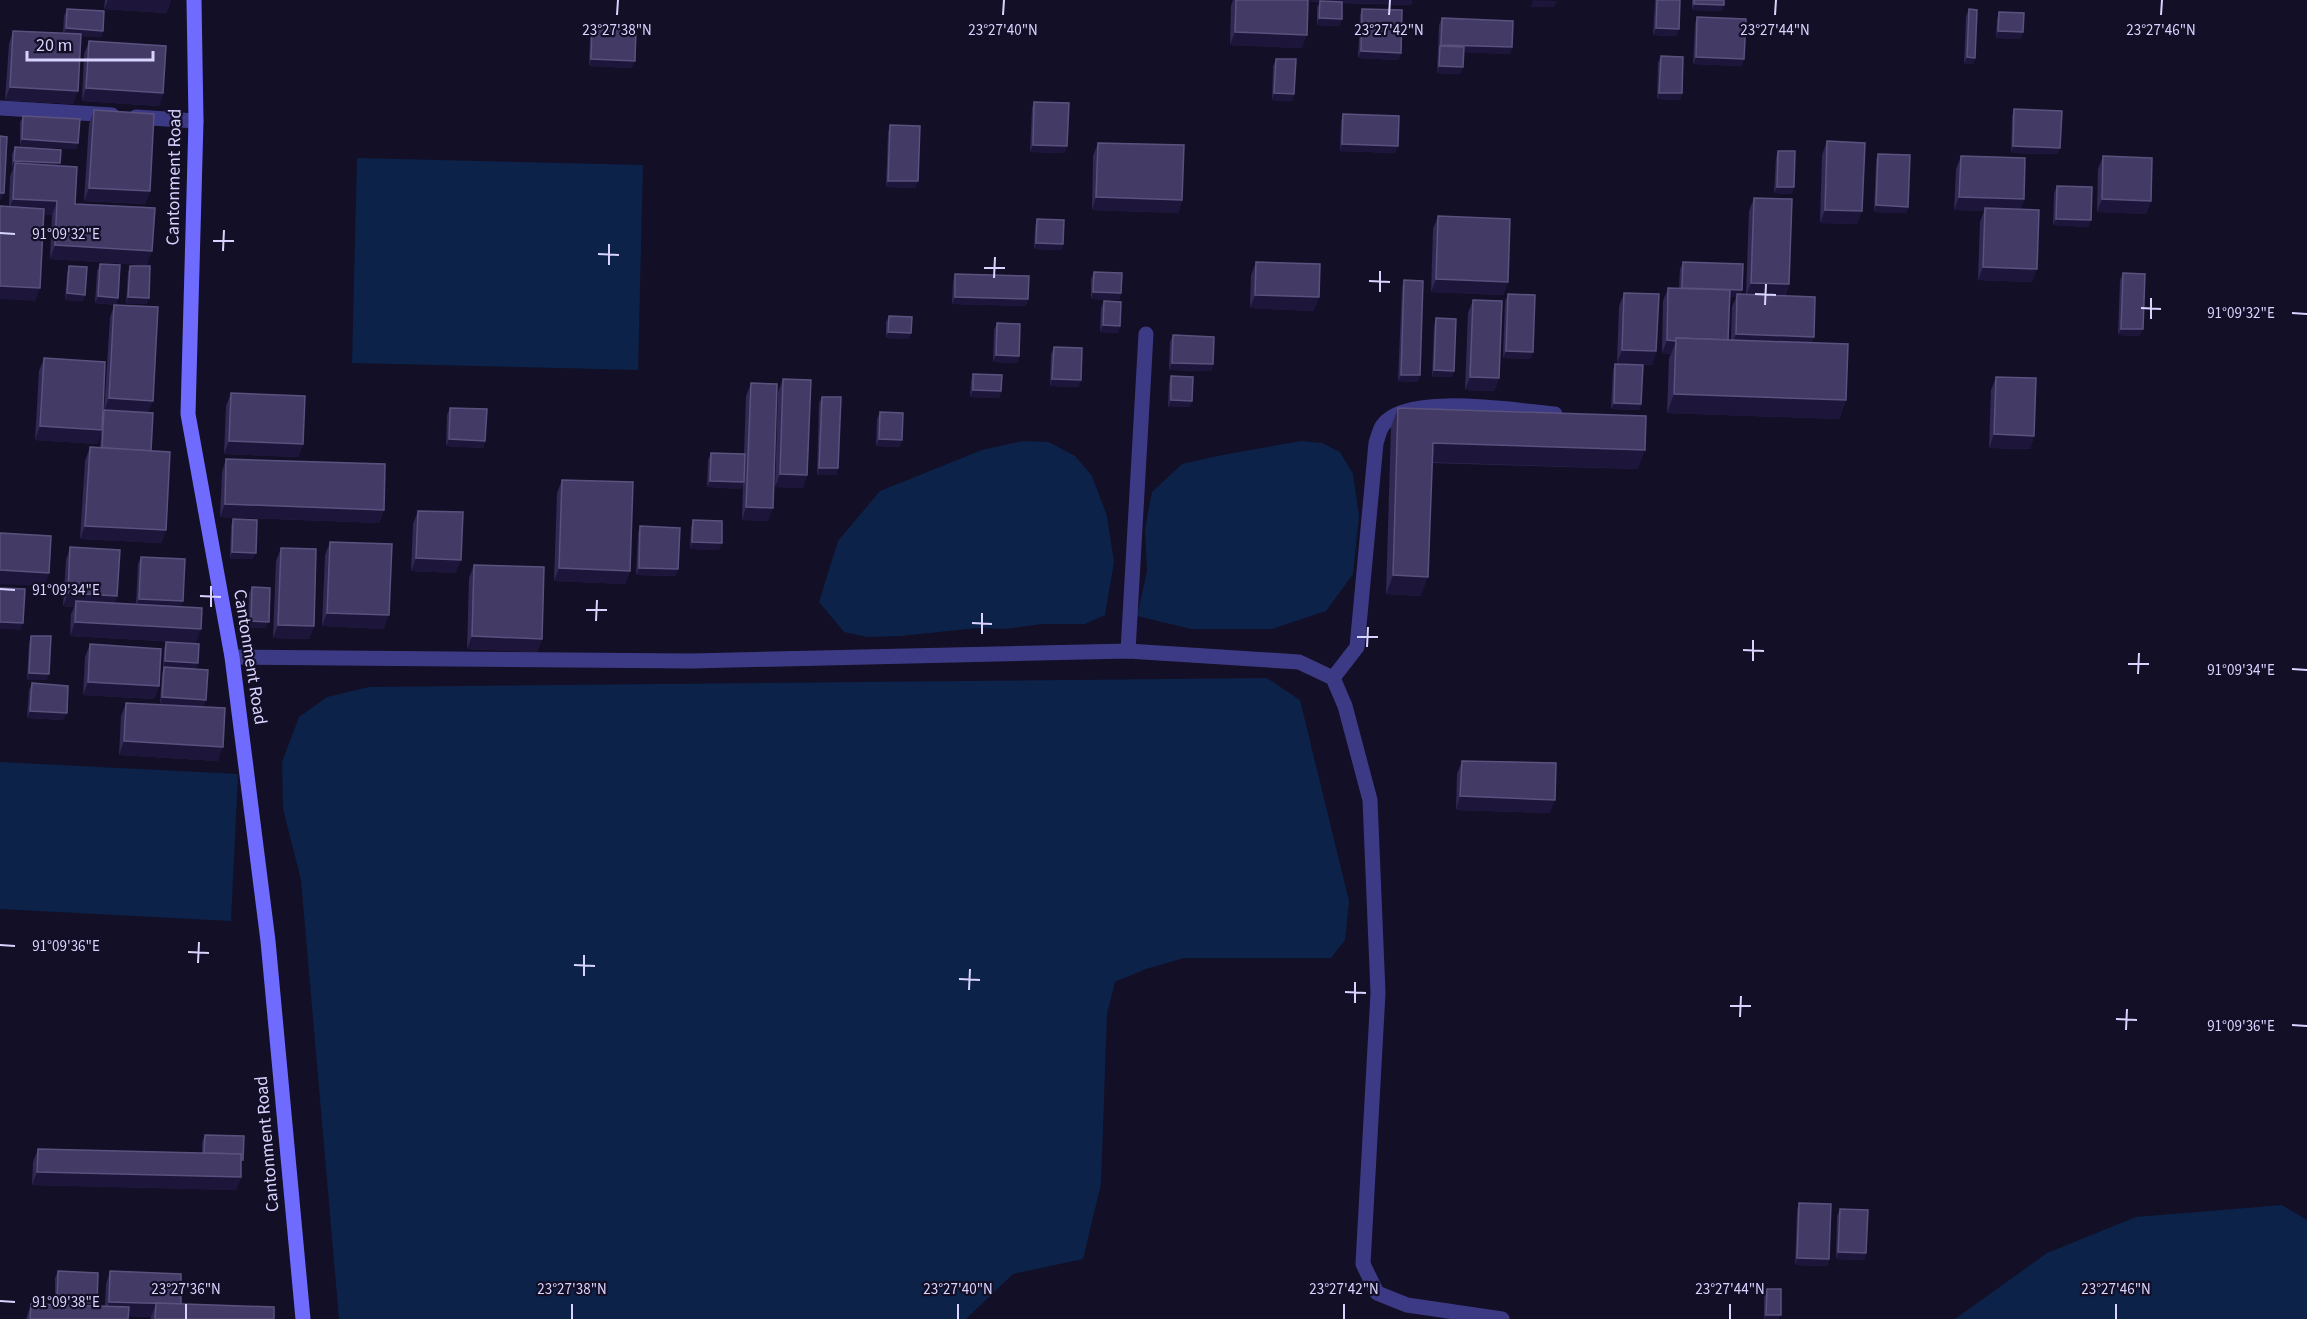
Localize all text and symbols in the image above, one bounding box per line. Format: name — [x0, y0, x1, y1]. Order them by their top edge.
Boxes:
text: 23°27'38"N — [582, 20, 652, 41]
text: 23°27'40"N — [968, 20, 1038, 41]
text: 23°27'42"N — [1354, 20, 1424, 41]
text: 23°27'44"N — [1740, 20, 1810, 41]
text: 23°27'46"N — [2126, 20, 2196, 41]
scale bar — [27, 24, 153, 62]
text: 20 m — [36, 33, 72, 58]
street label: Cantonment Road — [160, 108, 188, 246]
text: 91°09'32"E — [32, 224, 100, 245]
text: 91°09'32"E — [2207, 303, 2275, 324]
text: 91°09'34"E — [32, 580, 100, 601]
street label: Cantonment Road — [227, 588, 273, 726]
text: 91°09'34"E — [2207, 660, 2275, 681]
text: 91°09'36"E — [32, 936, 100, 957]
text: 91°09'36"E — [2207, 1016, 2275, 1037]
street label: Cantonment Road — [249, 1075, 285, 1213]
text: 23°27'36"N — [151, 1279, 221, 1300]
text: 23°27'38"N — [537, 1279, 607, 1300]
text: 23°27'40"N — [923, 1279, 993, 1300]
text: 23°27'42"N — [1309, 1279, 1379, 1300]
text: 23°27'44"N — [1695, 1279, 1765, 1300]
text: 23°27'46"N — [2081, 1279, 2151, 1300]
text: 91°09'38"E — [32, 1292, 100, 1313]

